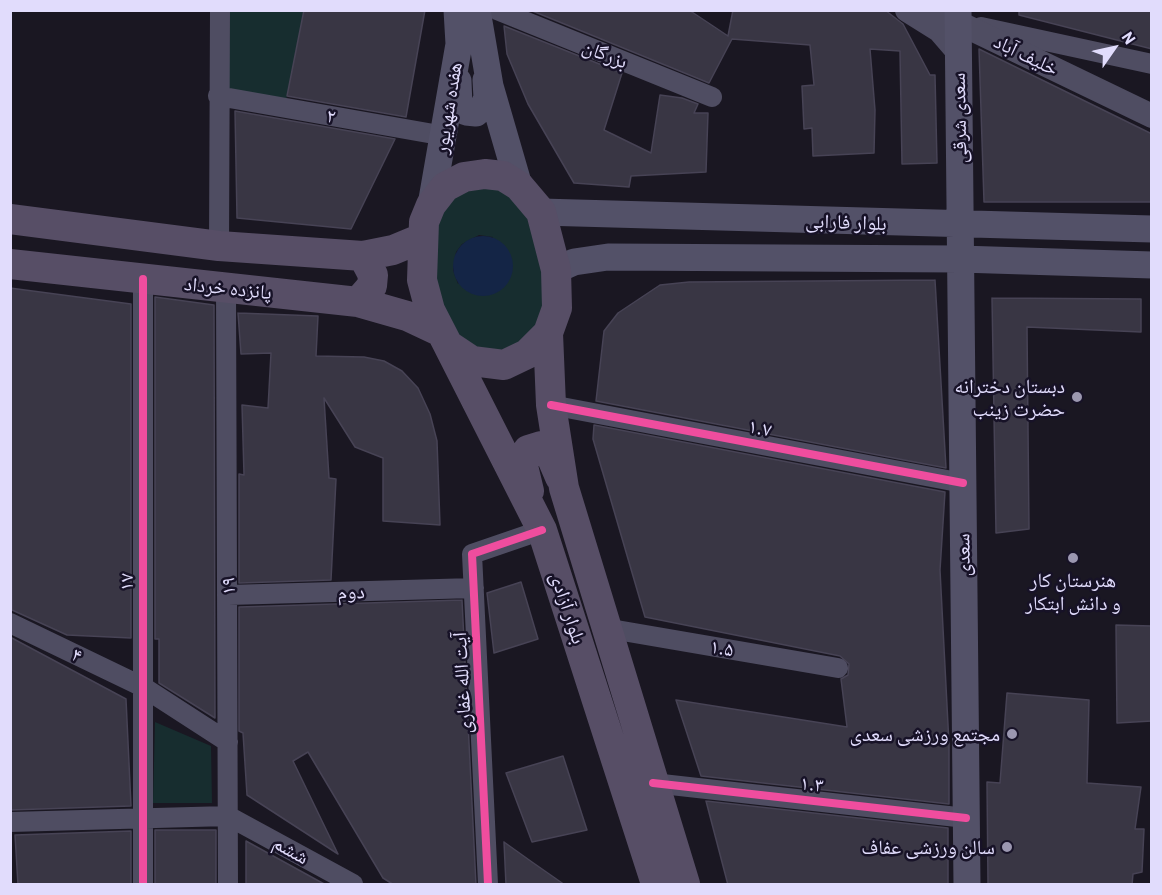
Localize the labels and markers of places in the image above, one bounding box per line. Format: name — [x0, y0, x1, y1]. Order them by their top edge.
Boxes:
place label: دبستان دخترانه حضرت زینب — [954, 374, 1065, 421]
marker: دبستان دخترانه حضرت زینب — [1070, 390, 1084, 404]
marker: هنرستان کار و دانش ابتکار — [1066, 551, 1080, 565]
place label: هنرستان کار و دانش ابتکار — [1025, 568, 1121, 615]
place label: مجتمع ورزشی سعدی — [850, 722, 1000, 746]
marker: مجتمع ورزشی سعدی — [1005, 727, 1019, 741]
place label: سالن ورزشی عفاف — [861, 835, 995, 859]
marker: سالن ورزشی عفاف — [1000, 840, 1014, 854]

